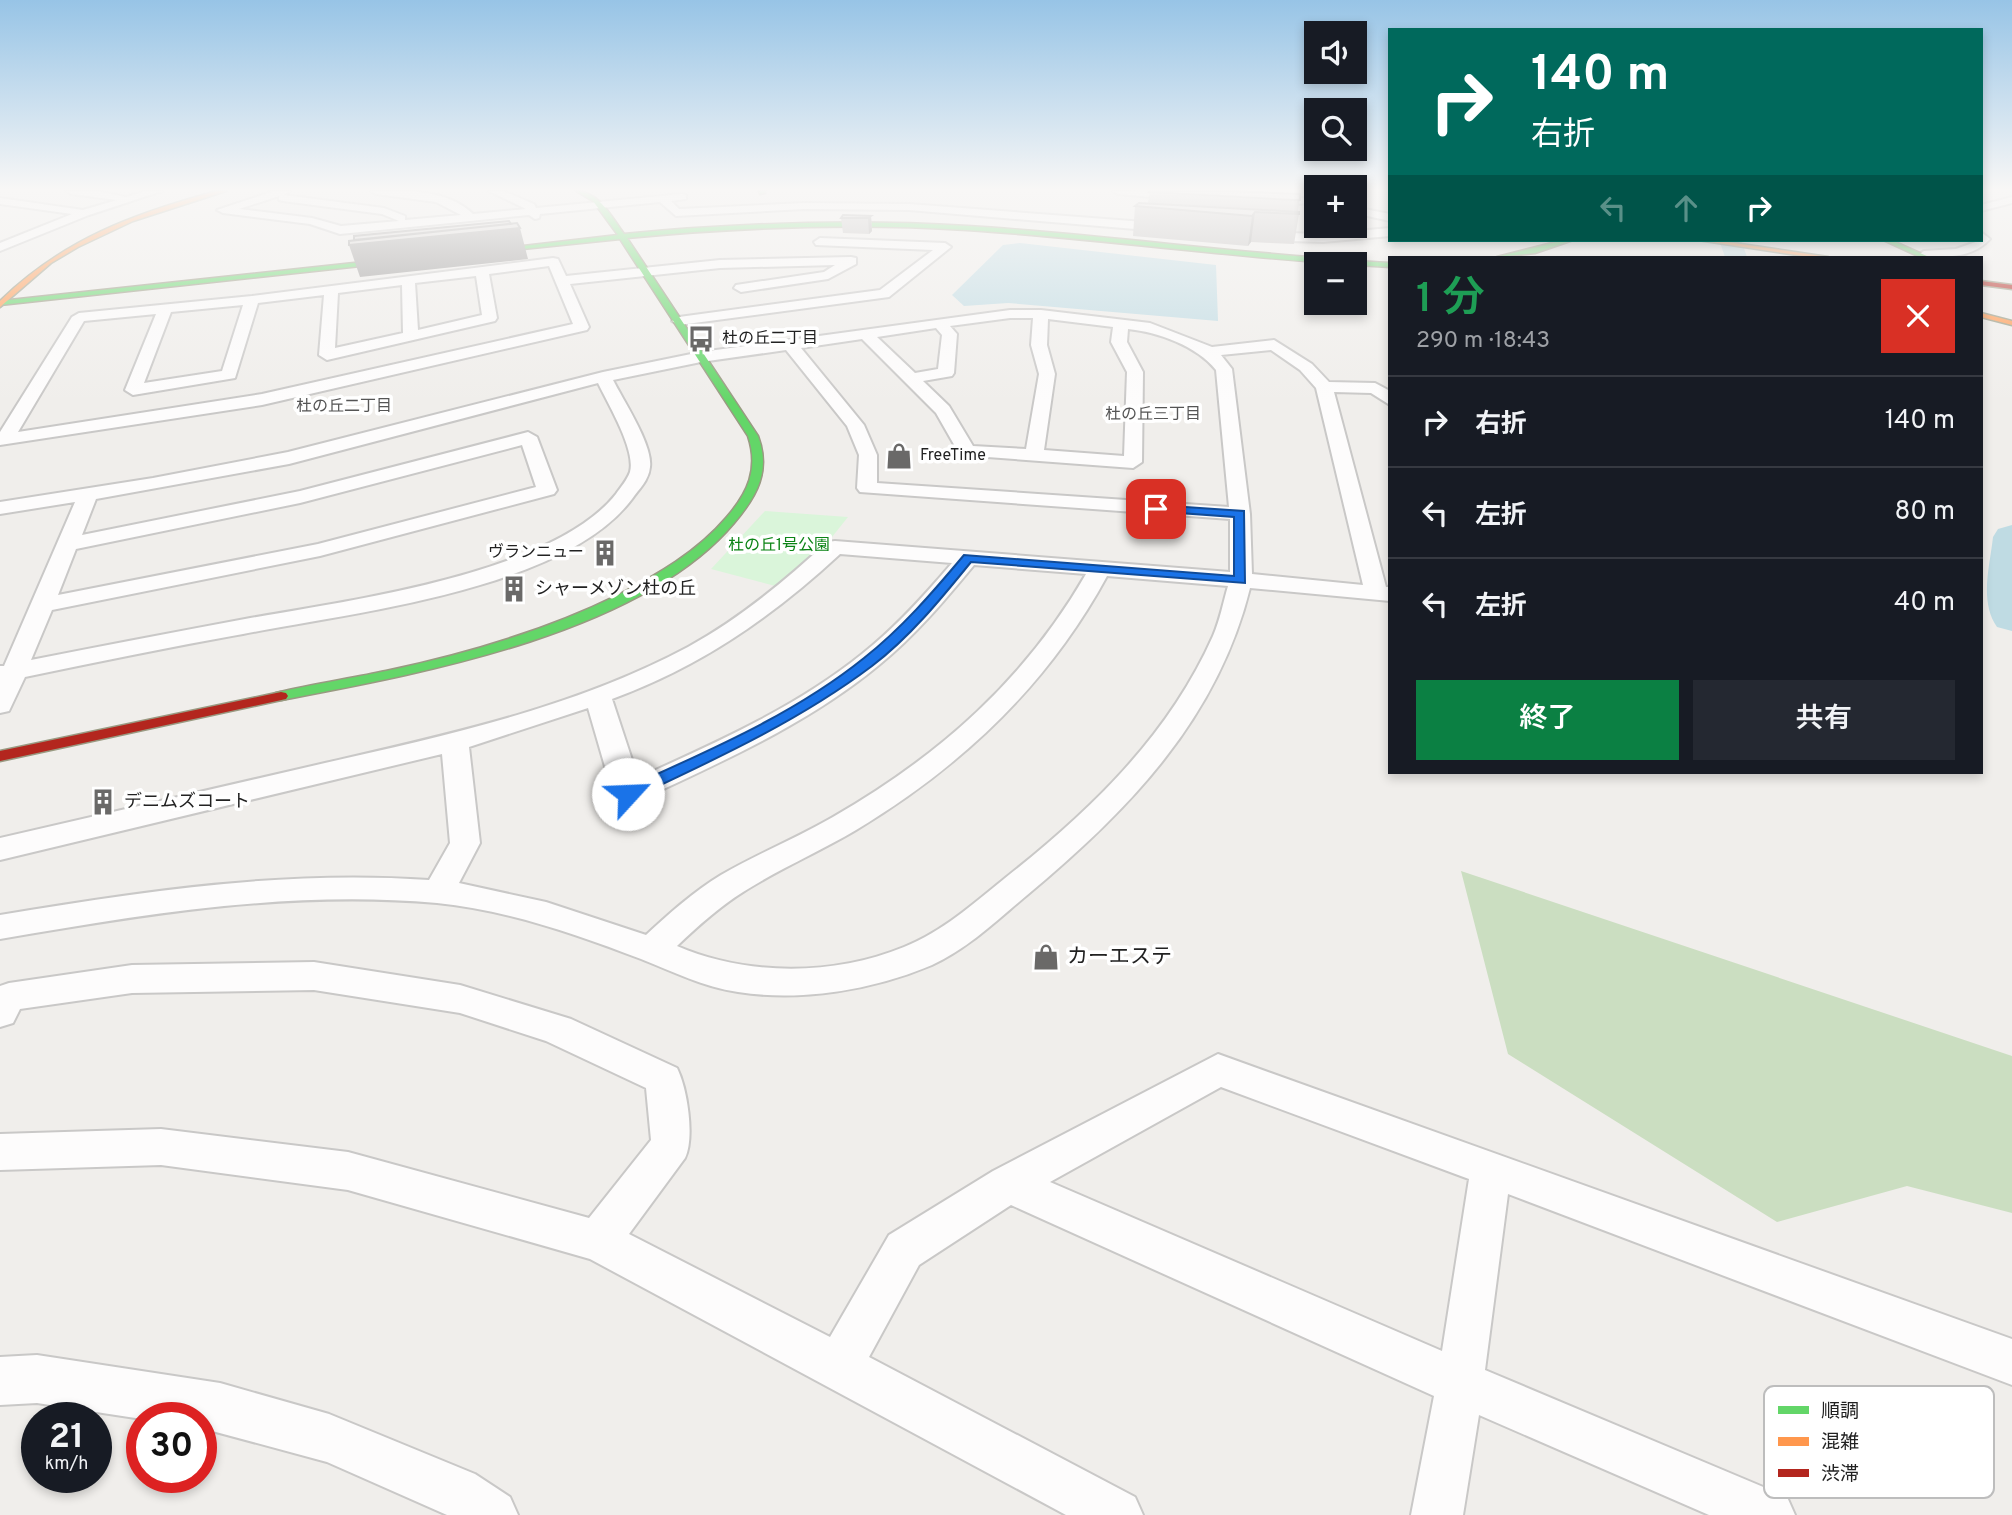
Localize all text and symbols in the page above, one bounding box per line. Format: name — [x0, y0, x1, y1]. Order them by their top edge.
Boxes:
map controls — [1304, 21, 1367, 315]
button: sound — [1304, 21, 1367, 84]
text: 140 m — [1531, 46, 1670, 108]
icon: right — [1416, 56, 1507, 147]
button: search — [1304, 98, 1367, 161]
text: 右折 — [1531, 116, 1595, 156]
button: + — [1304, 175, 1367, 238]
icon: left — [1594, 189, 1632, 227]
icon: ahead — [1667, 189, 1705, 227]
icon: right — [1740, 189, 1778, 227]
button: − — [1304, 252, 1367, 315]
text: 1 分 — [1416, 274, 1485, 327]
button: close — [1881, 279, 1955, 353]
bus stop icon: 杜の丘二丁目 — [686, 324, 716, 354]
text: 290 m · 18:43 — [1416, 327, 1550, 356]
place label: 杜の丘二丁目 — [722, 329, 818, 349]
district label: 杜の丘二丁目 — [296, 397, 392, 417]
icon: right — [1416, 403, 1454, 441]
district label: 杜の丘三丁目 — [1105, 405, 1201, 425]
text: 140 m — [1885, 405, 1955, 438]
text: 右折 — [1475, 409, 1527, 442]
shop icon: FreeTime — [884, 441, 914, 471]
place label: FreeTime — [920, 446, 986, 466]
pin — [1126, 479, 1186, 539]
icon: arrive — [1137, 490, 1175, 528]
icon: left — [1416, 494, 1454, 532]
text: 80 m — [1895, 496, 1955, 529]
text: 左折 — [1475, 500, 1527, 533]
park label: 杜の丘1号公園 — [728, 536, 830, 556]
building icon: ヴランニュー — [590, 538, 620, 568]
place label: ヴランニュー — [488, 543, 584, 563]
building icon: シャーメゾン杜の丘 — [499, 574, 529, 604]
place label: シャーメゾン杜の丘 — [535, 578, 696, 601]
icon: left — [1416, 585, 1454, 623]
text: 40 m — [1894, 587, 1955, 620]
text: 左折 — [1475, 591, 1527, 624]
button: 終了 — [1416, 680, 1679, 760]
button: 共有 — [1693, 680, 1955, 760]
position arrow — [591, 757, 665, 831]
building icon: デニムズコート — [88, 787, 118, 817]
place label: デニムズコート — [124, 791, 250, 814]
shop icon: カーエステ — [1031, 942, 1061, 972]
place label: カーエステ — [1067, 944, 1172, 971]
legend — [1764, 1386, 1994, 1498]
text: 順調 — [1821, 1400, 1859, 1424]
speed limit sign: 30 — [126, 1402, 217, 1493]
text: 21 — [49, 1416, 84, 1460]
text: 混雑 — [1821, 1431, 1859, 1455]
text: km/h — [45, 1453, 88, 1476]
text: 渋滞 — [1821, 1463, 1859, 1487]

